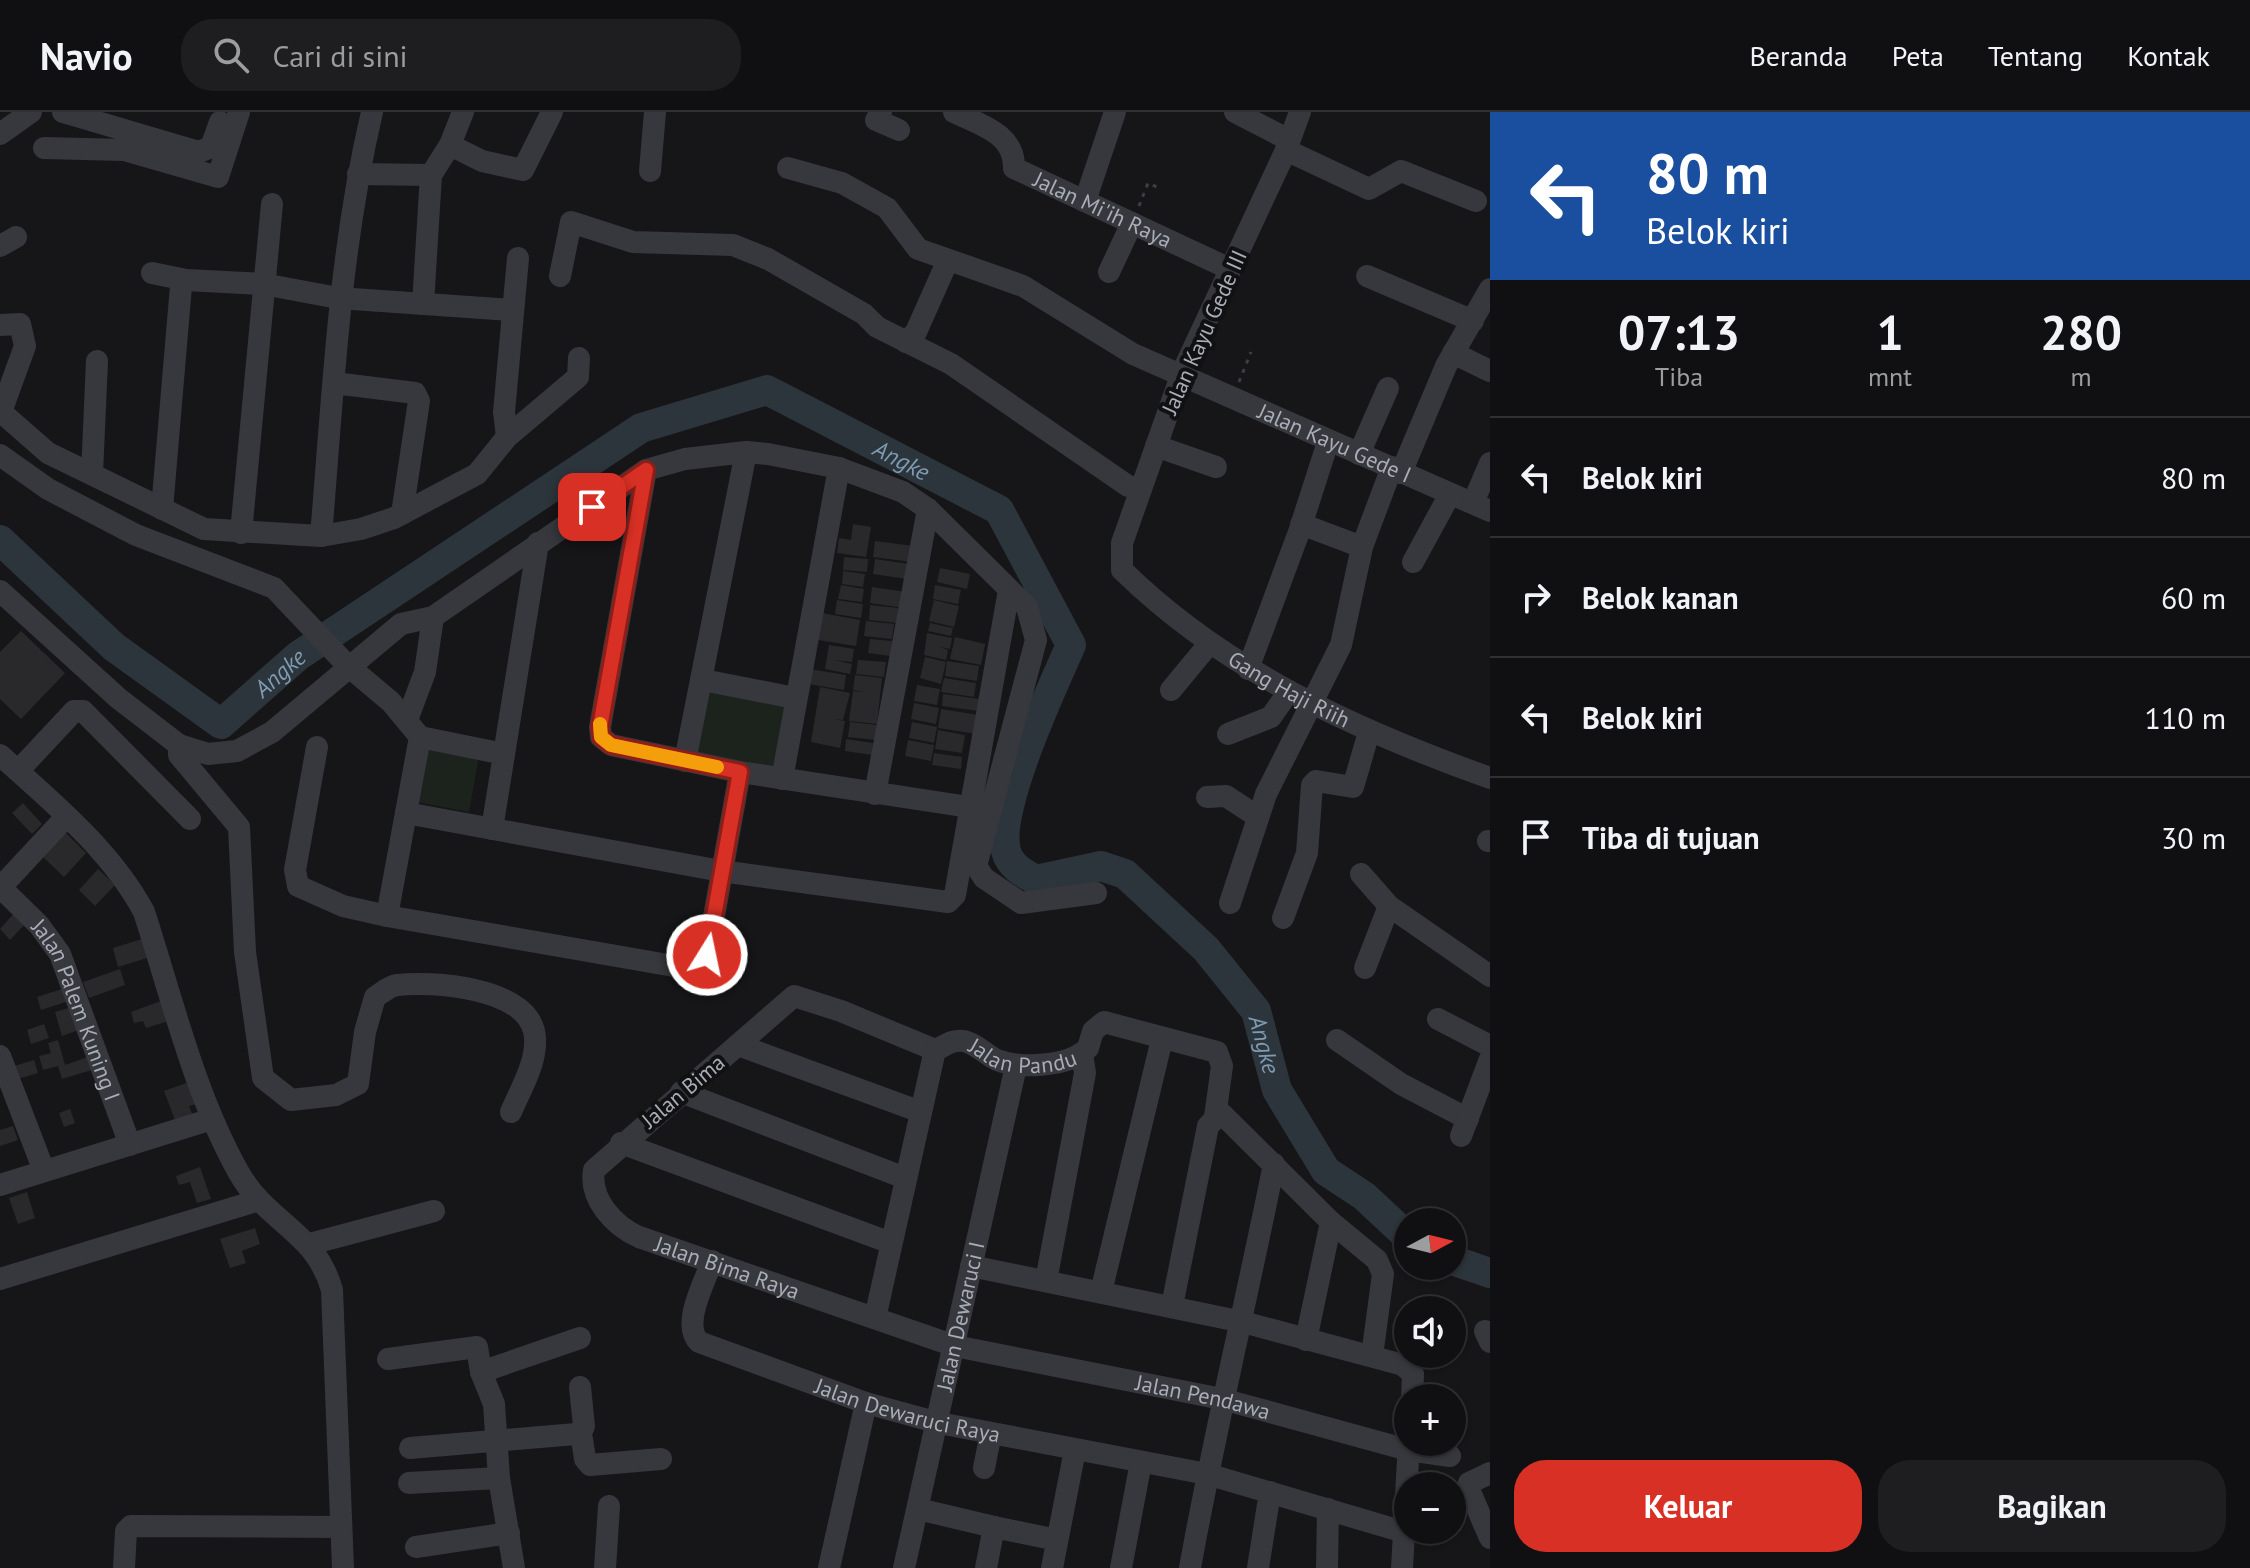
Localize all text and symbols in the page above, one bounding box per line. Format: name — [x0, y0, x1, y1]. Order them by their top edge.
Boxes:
search box — [181, 19, 741, 91]
text: Navio — [40, 31, 133, 80]
icon: search — [209, 33, 253, 77]
text: Cari di sini — [273, 36, 408, 75]
text: Beranda — [1749, 37, 1848, 74]
text: Peta — [1892, 37, 1944, 74]
text: Tentang — [1988, 37, 2083, 74]
text: Kontak — [2127, 37, 2210, 74]
text: 80 m — [1646, 137, 1769, 209]
icon: left — [1514, 144, 1618, 248]
street label: Jalan Mi'ih Raya — [1028, 165, 1176, 254]
text: Belok kiri — [1646, 207, 1790, 254]
street label: Jalan Kayu Gede III — [1155, 245, 1253, 419]
text: 07:13 — [1618, 301, 1740, 363]
text: 1 — [1876, 301, 1904, 363]
text: 280 — [2040, 301, 2122, 363]
text: Tiba — [1655, 360, 1703, 393]
text: mnt — [1868, 360, 1912, 393]
text: m — [2070, 360, 2092, 393]
street label: Jalan Kayu Gede I — [1253, 396, 1416, 489]
water label: Angke — [867, 432, 935, 487]
icon: left — [1514, 455, 1558, 499]
text: Belok kiri — [1582, 458, 1703, 497]
text: 80 m — [2161, 458, 2226, 497]
pin — [558, 473, 626, 541]
icon: arrive — [570, 485, 614, 529]
icon: right — [1514, 575, 1558, 619]
text: Belok kanan — [1582, 578, 1739, 617]
text: 60 m — [2161, 578, 2226, 617]
water label: Angke — [246, 641, 312, 704]
street label: Gang Haji Riih — [1223, 645, 1354, 734]
icon: left — [1514, 695, 1558, 739]
text: Belok kiri — [1582, 698, 1703, 737]
text: 110 m — [2145, 698, 2226, 737]
icon: arrive — [1514, 815, 1558, 859]
text: Tiba di tujuan — [1582, 818, 1760, 857]
text: 30 m — [2161, 818, 2226, 857]
street label: Jalan Palem Kuning I — [26, 911, 127, 1105]
position arrow — [665, 913, 749, 997]
water label: Angke — [1242, 1011, 1287, 1077]
street label: Jalan Pandu — [964, 1031, 1081, 1079]
street label: Jalan Bima — [635, 1048, 730, 1135]
north arrow — [1394, 1208, 1466, 1280]
map controls — [1394, 1208, 1466, 1544]
street label: Jalan Bima Raya — [650, 1229, 803, 1305]
street label: Jalan Dewaruci I — [930, 1239, 990, 1395]
button: sound — [1394, 1296, 1466, 1368]
street label: Jalan Pendawa — [1132, 1368, 1273, 1426]
street label: Jalan Dewaruci Raya — [810, 1371, 1003, 1448]
button: + — [1394, 1384, 1466, 1456]
button: Keluar — [1514, 1460, 1862, 1552]
button: Bagikan — [1878, 1460, 2226, 1552]
button: − — [1394, 1472, 1466, 1544]

